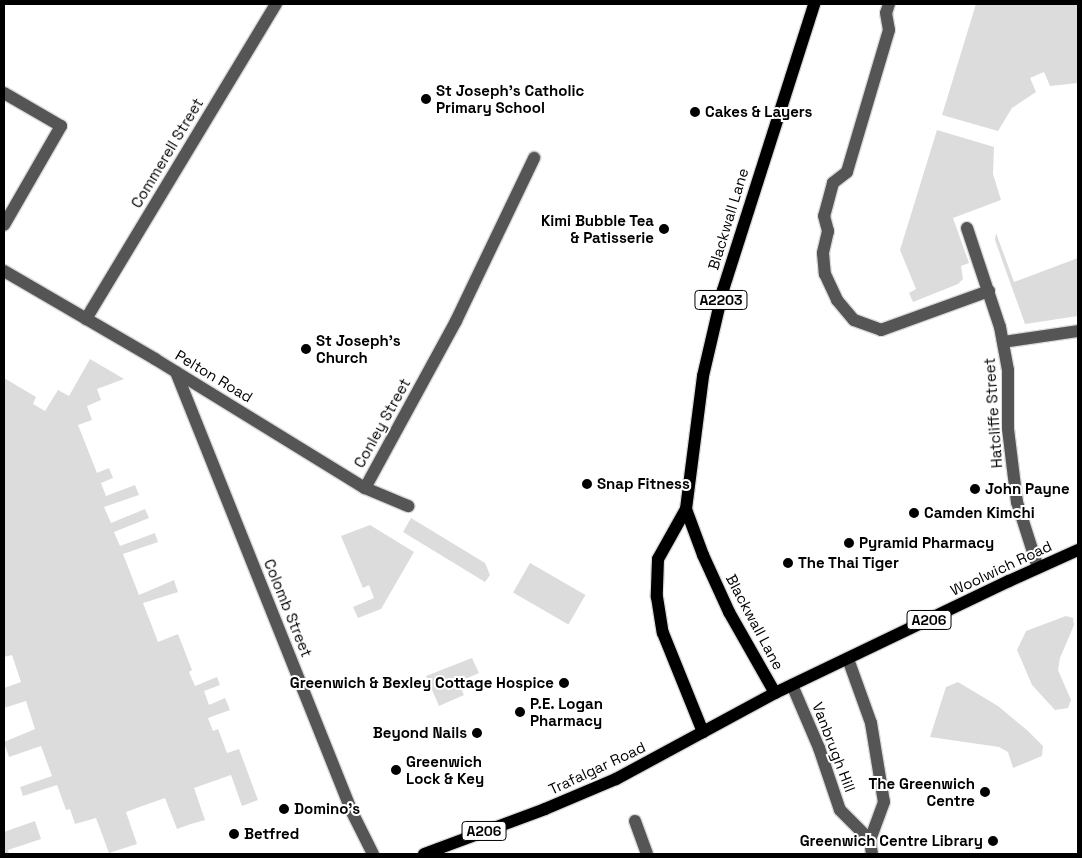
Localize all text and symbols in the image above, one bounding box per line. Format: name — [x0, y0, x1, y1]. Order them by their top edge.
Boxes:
place label: St Joseph's Catholic Primary School — [436, 81, 584, 116]
marker: St Joseph's Catholic Primary School — [420, 93, 432, 105]
street label: Commerell Street — [127, 95, 207, 211]
place label: Cakes & Layers — [705, 103, 812, 121]
marker: Cakes & Layers — [689, 106, 701, 118]
street label: Blackwall Lane — [704, 166, 752, 272]
place label: Kimi Bubble Tea & Patisserie — [540, 211, 654, 246]
marker: Kimi Bubble Tea & Patisserie — [658, 223, 670, 235]
road number: A2203 — [694, 288, 748, 312]
place label: St Joseph's Church — [316, 331, 401, 366]
marker: St Joseph's Church — [300, 343, 312, 355]
street label: Pelton Road — [172, 346, 256, 406]
street label: Hatcliffe Street — [980, 357, 1006, 469]
street label: Conley Street — [350, 375, 414, 471]
place label: Snap Fitness — [597, 475, 690, 493]
marker: Snap Fitness — [581, 478, 593, 490]
place label: John Payne — [985, 480, 1070, 498]
marker: John Payne — [969, 483, 981, 495]
place label: Camden Kimchi — [924, 504, 1035, 522]
marker: Camden Kimchi — [908, 507, 920, 519]
place label: Pyramid Pharmacy — [859, 534, 994, 552]
marker: Pyramid Pharmacy — [843, 537, 855, 549]
street label: Woolwich Road — [948, 537, 1054, 599]
place label: The Thai Tiger — [798, 554, 900, 572]
street label: Colomb Street — [260, 556, 316, 660]
marker: The Thai Tiger — [782, 557, 794, 569]
street label: Blackwall Lane — [722, 571, 788, 673]
road number: A206 — [906, 608, 952, 632]
place label: Greenwich & Bexley Cottage Hospice — [290, 674, 554, 692]
marker: Greenwich & Bexley Cottage Hospice — [558, 677, 570, 689]
place label: P.E. Logan Pharmacy — [530, 694, 603, 729]
street label: Vanbrugh Hill — [809, 700, 859, 794]
marker: P.E. Logan Pharmacy — [514, 706, 526, 718]
place label: Beyond Nails — [373, 724, 467, 742]
marker: Beyond Nails — [471, 727, 483, 739]
street label: Trafalgar Road — [546, 738, 648, 798]
place label: Greenwich Lock & Key — [406, 752, 484, 787]
marker: Greenwich Lock & Key — [390, 764, 402, 776]
place label: The Greenwich Centre — [869, 774, 975, 809]
marker: The Greenwich Centre — [979, 786, 991, 798]
place label: Domino's — [294, 800, 360, 818]
marker: Domino's — [278, 803, 290, 815]
road number: A206 — [462, 819, 506, 842]
place label: Betfred — [244, 825, 299, 843]
marker: Betfred — [228, 828, 240, 840]
place label: Greenwich Centre Library — [800, 832, 983, 850]
marker: Greenwich Centre Library — [987, 835, 999, 847]

